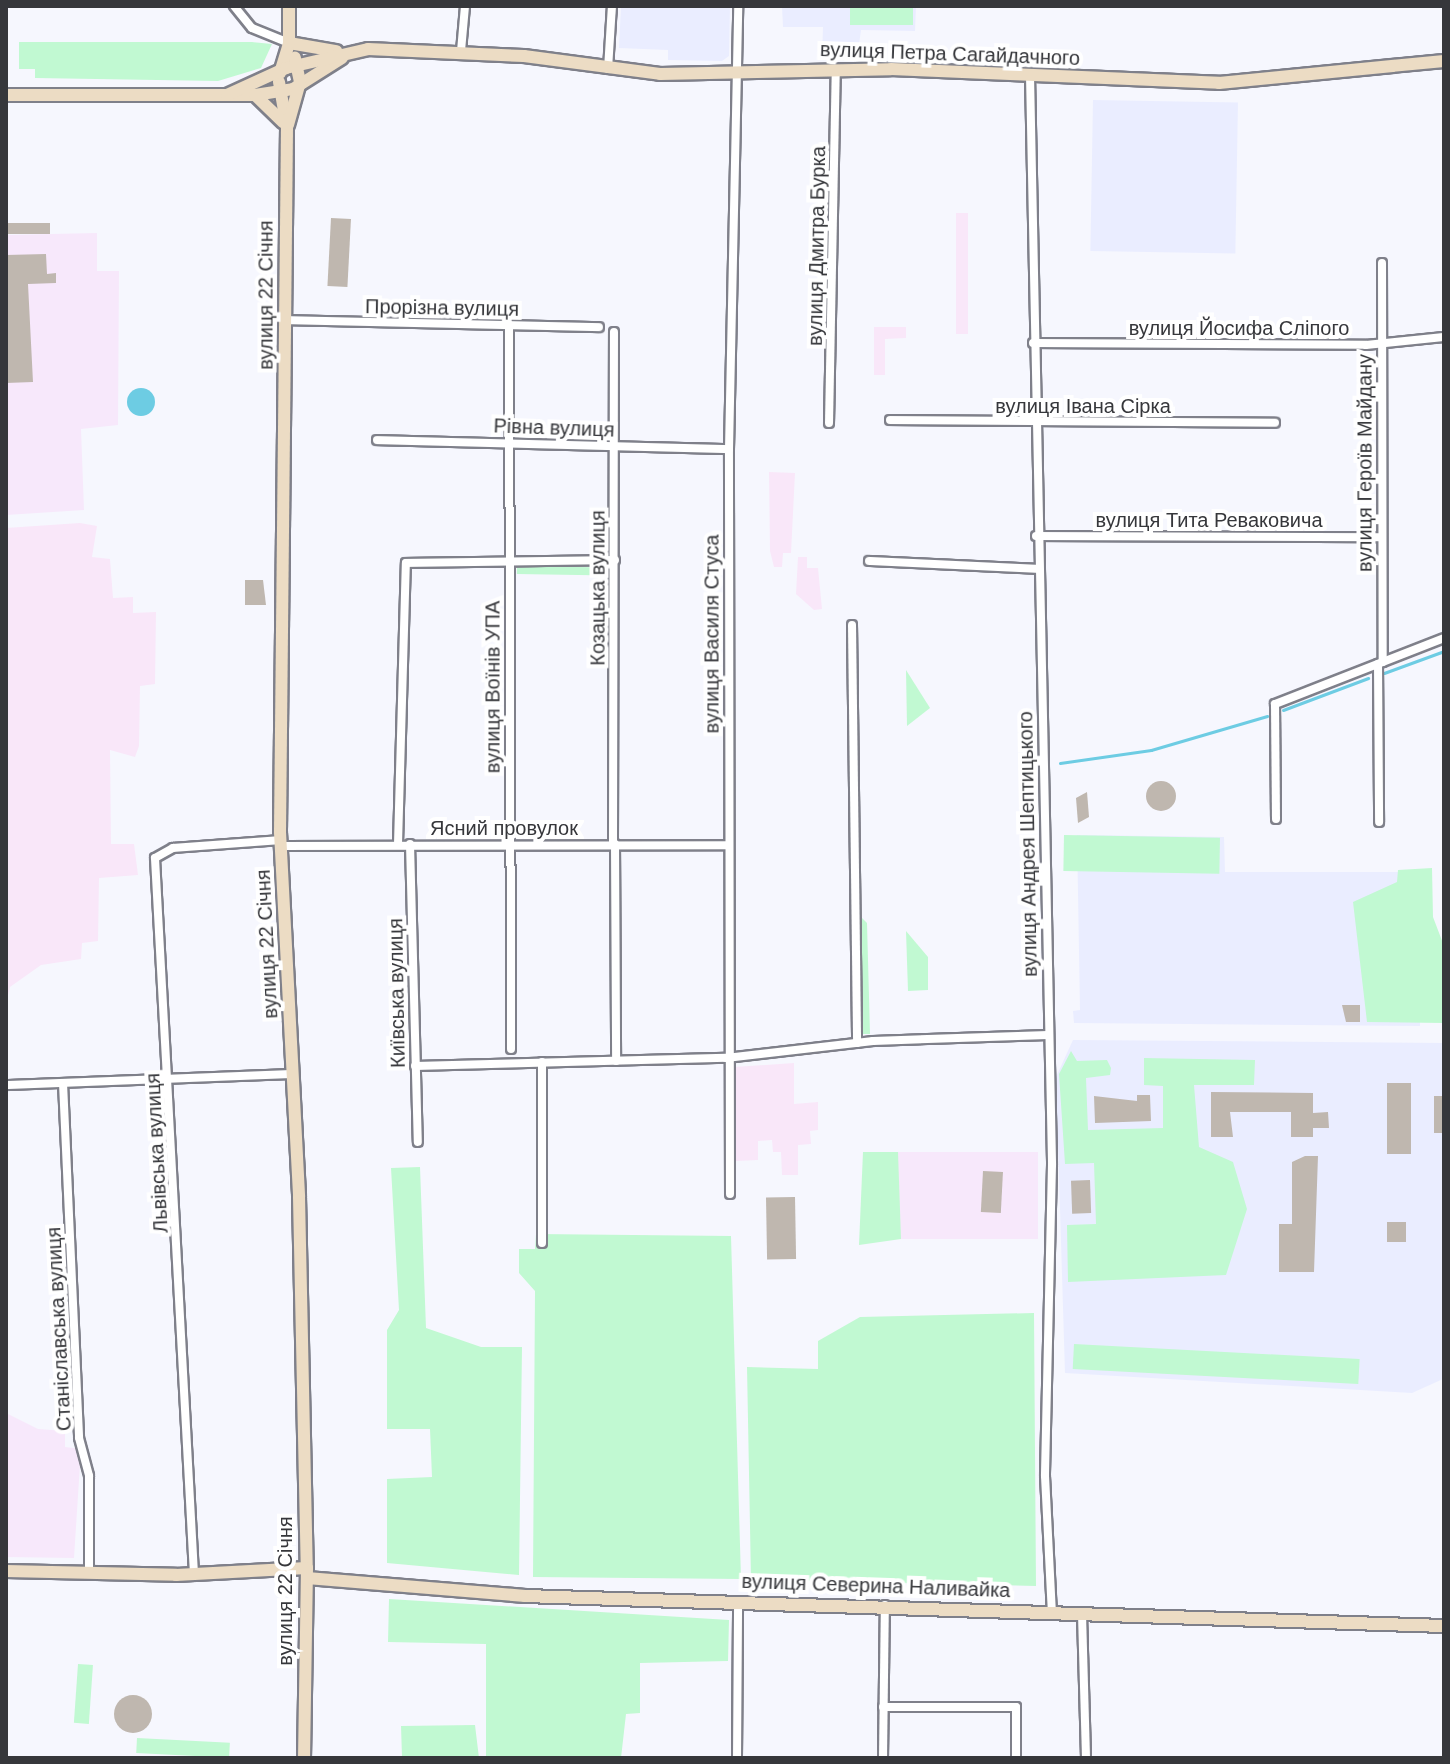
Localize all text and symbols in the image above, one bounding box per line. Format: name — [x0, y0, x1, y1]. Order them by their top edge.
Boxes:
street label: вулиця Петра Сагайдачного — [820, 37, 1080, 71]
street label: вулиця Дмитра Бурка — [803, 146, 831, 346]
street label: вулиця 22 Січня — [254, 220, 278, 370]
street label: Прорізна вулиця — [365, 295, 519, 321]
street label: вулиця Йосифа Сліпого — [1129, 316, 1349, 340]
street label: вулиця Героїв Майдану — [1353, 354, 1377, 572]
street label: вулиця Івана Сірка — [995, 394, 1171, 418]
street label: Рівна вулиця — [493, 414, 615, 442]
street label: вулиця Тита Реваковича — [1095, 508, 1323, 532]
street label: Козацька вулиця — [586, 510, 610, 666]
street label: вулиця Василя Стуса — [700, 535, 724, 733]
street label: вулиця Воїнів УПА — [481, 601, 505, 773]
street label: вулиця Андрея Шептицького — [1014, 711, 1042, 977]
street label: Ясний провулок — [430, 816, 578, 840]
street label: вулиця 22 Січня — [251, 869, 283, 1019]
street label: Київська вулиця — [384, 918, 410, 1068]
street label: Львівська вулиця — [141, 1072, 173, 1234]
street label: Станіславська вулиця — [42, 1226, 76, 1432]
street label: вулиця 22 Січня — [273, 1516, 297, 1666]
street label: вулиця Северина Наливайка — [741, 1569, 1011, 1603]

